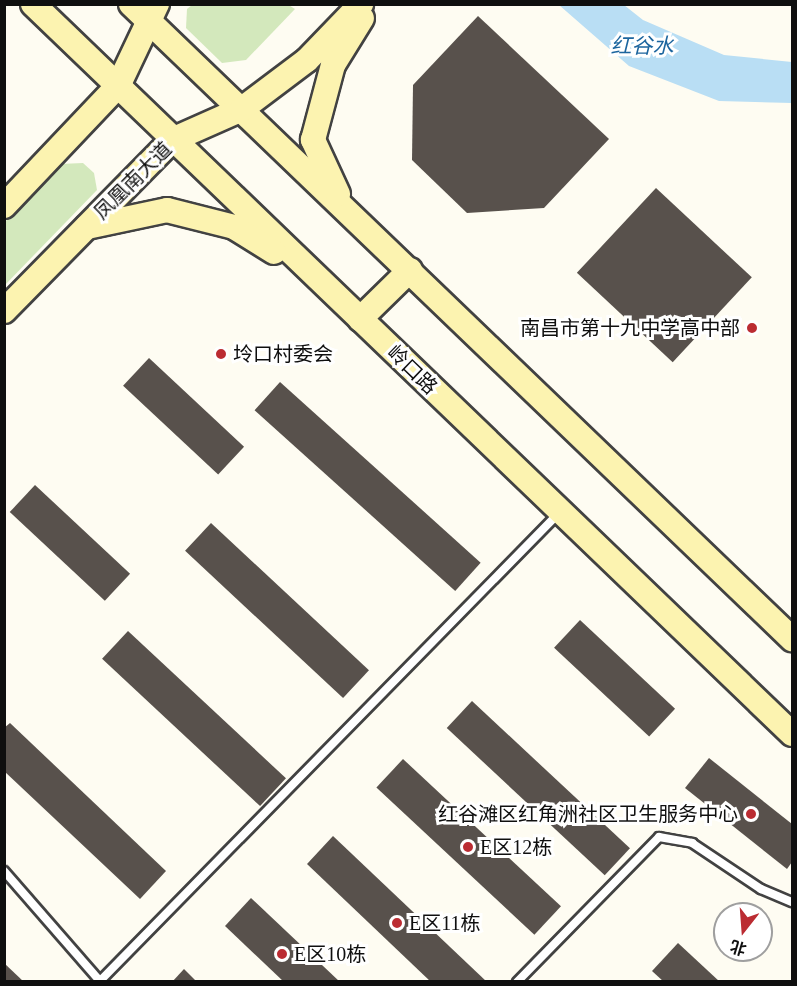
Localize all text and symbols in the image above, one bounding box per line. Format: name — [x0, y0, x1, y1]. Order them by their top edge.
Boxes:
water label: 红谷水 — [611, 33, 673, 59]
street label: 凤凰南大道 — [89, 137, 177, 225]
place label: 南昌市第十九中学高中部 — [520, 316, 740, 340]
marker: 南昌市第十九中学高中部 — [745, 321, 759, 335]
street label: 岭口路 — [382, 341, 442, 399]
place label: 坽口村委会 — [233, 342, 333, 366]
marker: 坽口村委会 — [214, 347, 228, 361]
place label: 红谷滩区红角洲社区卫生服务中心 — [438, 802, 738, 826]
marker: 红谷滩区红角洲社区卫生服务中心 — [742, 805, 760, 823]
place label: E区12栋 — [480, 835, 552, 859]
marker: E区12栋 — [461, 840, 475, 854]
north arrow — [713, 902, 773, 962]
place label: E区11栋 — [409, 911, 480, 935]
marker: E区11栋 — [390, 916, 404, 930]
text: 北 — [728, 937, 748, 958]
place label: E区10栋 — [294, 942, 366, 966]
marker: E区10栋 — [275, 947, 289, 961]

